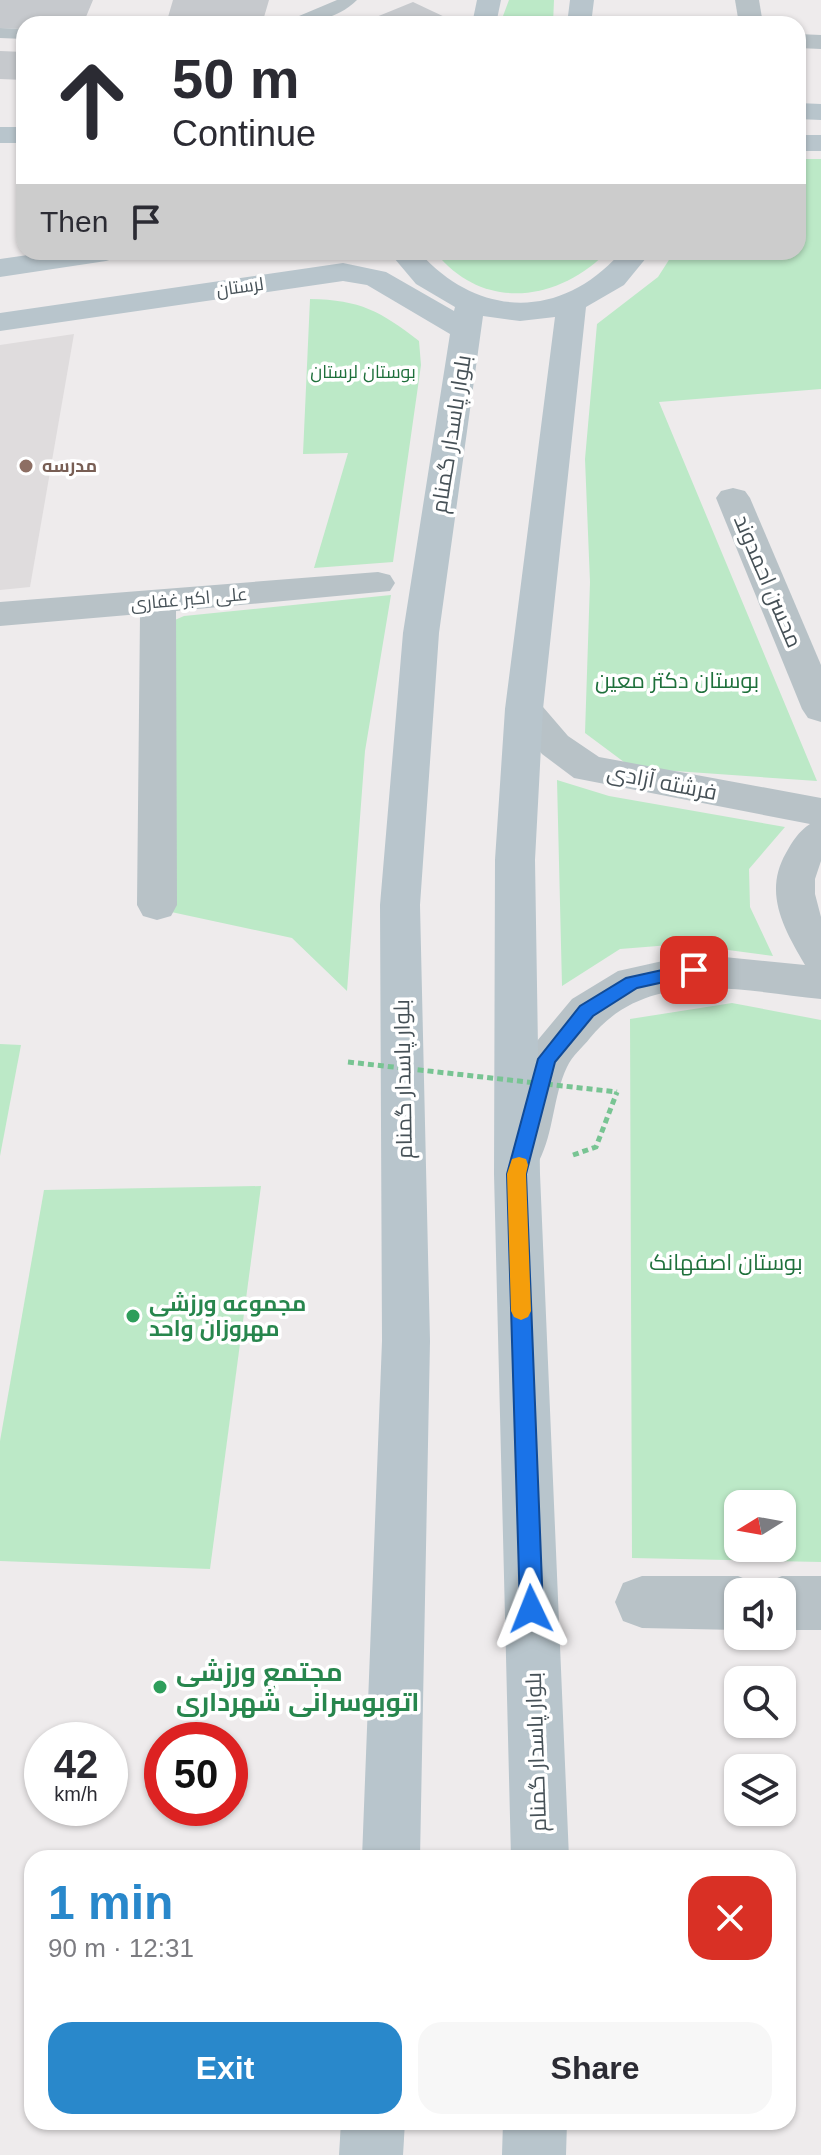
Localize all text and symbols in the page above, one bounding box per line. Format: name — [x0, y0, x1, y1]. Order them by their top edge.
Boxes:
text: 50 m — [172, 47, 300, 110]
icon: ahead — [40, 48, 144, 152]
text: Continue — [172, 113, 316, 154]
icon: arrive — [124, 200, 168, 244]
text: Then — [40, 205, 108, 238]
street label: لرستان — [215, 274, 265, 301]
street label: بلوار پاسدار گمنام — [426, 353, 479, 515]
park label: بوستان لرستان — [310, 362, 416, 383]
place label: مدرسه — [42, 456, 97, 476]
marker: مدرسه — [17, 457, 35, 475]
street label: محسن احمدوند — [728, 511, 807, 652]
street label: علی اکبر غفاری — [130, 584, 248, 615]
park label: بوستان دکتر معین — [595, 668, 759, 694]
street label: فرشته آزادی — [605, 759, 719, 805]
pin — [660, 936, 728, 1004]
icon: arrive — [672, 948, 716, 992]
street label: بلوار پاسدار گمنام — [389, 999, 420, 1159]
park label: بوستان اصفهانک — [649, 1250, 803, 1276]
place label: مجموعه ورزشی مهروزان واحد — [149, 1291, 306, 1342]
marker: مجموعه ورزشی مهروزان واحد — [124, 1307, 142, 1325]
north arrow — [724, 1490, 796, 1562]
map controls — [724, 1490, 796, 1826]
position arrow — [489, 1567, 573, 1651]
button: sound — [724, 1578, 796, 1650]
place label: مجتمع ورزشی اتوبوسرانی شهرداری — [176, 1657, 419, 1718]
button: search — [724, 1666, 796, 1738]
street label: بلوار پاسدار گمنام — [521, 1672, 554, 1832]
marker: مجتمع ورزشی اتوبوسرانی شهرداری — [151, 1678, 169, 1696]
speed limit sign: 50 — [144, 1722, 248, 1826]
text: 42 — [54, 1742, 98, 1786]
button: layers — [724, 1754, 796, 1826]
text: km/h — [54, 1783, 98, 1805]
text: 1 min — [48, 1876, 173, 1929]
button: close — [688, 1876, 772, 1960]
text: 90 m · 12:31 — [48, 1933, 194, 1963]
button: Exit — [48, 2022, 402, 2114]
button: Share — [418, 2022, 772, 2114]

